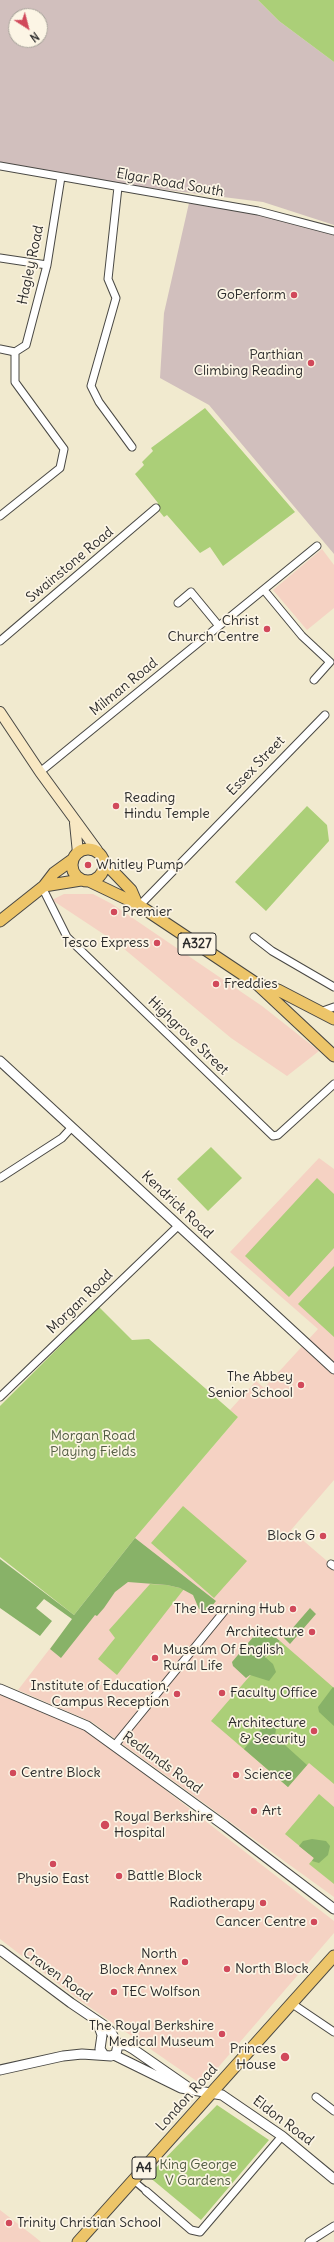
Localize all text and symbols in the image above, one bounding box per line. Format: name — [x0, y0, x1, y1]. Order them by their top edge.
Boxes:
north arrow — [8, 8, 48, 48]
text: N — [27, 29, 42, 45]
street label: Elgar Road South — [115, 165, 225, 201]
street label: Hagley Road — [14, 224, 48, 306]
place label: GoPerform — [217, 287, 286, 303]
marker: GoPerform — [289, 290, 299, 300]
place label: Parthian Climbing Reading — [194, 347, 303, 380]
marker: Parthian Climbing Reading — [306, 358, 316, 368]
street label: Swainstone Road — [23, 524, 117, 606]
place label: Christ Church Centre — [168, 613, 259, 646]
marker: Christ Church Centre — [262, 624, 272, 634]
street label: Milman Road — [87, 655, 161, 719]
street label: Essex Street — [224, 733, 288, 799]
place label: Reading Hindu Temple — [124, 790, 210, 822]
marker: Reading Hindu Temple — [111, 801, 121, 811]
place label: Whitley Pump — [96, 857, 183, 873]
marker: Whitley Pump — [83, 860, 93, 870]
place label: Premier — [122, 904, 172, 920]
marker: Premier — [109, 907, 119, 917]
road number: A327 — [178, 933, 216, 955]
place label: Tesco Express — [62, 935, 149, 951]
marker: Tesco Express — [152, 938, 162, 948]
place label: Freddies — [224, 976, 278, 992]
marker: Freddies — [211, 979, 221, 989]
street label: Highgrove Street — [144, 993, 232, 1079]
street label: Kendrick Road — [138, 1168, 216, 1242]
street label: Morgan Road — [44, 1267, 116, 1337]
place label: The Abbey Senior School — [208, 1369, 293, 1402]
marker: The Abbey Senior School — [296, 1380, 306, 1390]
park label: Morgan Road Playing Fields — [50, 1428, 136, 1460]
place label: Block G — [267, 1528, 315, 1544]
marker: Block G — [318, 1531, 328, 1541]
place label: The Learning Hub — [174, 1601, 285, 1617]
marker: The Learning Hub — [288, 1604, 298, 1614]
place label: Architecture — [226, 1624, 304, 1640]
marker: Architecture — [307, 1627, 317, 1637]
place label: Museum Of English Rural Life — [163, 1642, 284, 1674]
marker: Museum Of English Rural Life — [150, 1653, 160, 1663]
place label: Institute of Education, Campus Reception — [30, 1678, 169, 1710]
place label: Faculty Office — [230, 1685, 317, 1701]
marker: Faculty Office — [217, 1688, 227, 1698]
marker: Institute of Education, Campus Reception — [172, 1689, 182, 1699]
place label: Architecture & Security — [228, 1715, 306, 1748]
marker: Architecture & Security — [309, 1726, 319, 1736]
street label: Redlands Road — [119, 1728, 205, 1798]
place label: Centre Block — [21, 1765, 101, 1781]
place label: Science — [244, 1767, 292, 1783]
marker: Centre Block — [8, 1768, 18, 1778]
marker: Science — [231, 1770, 241, 1780]
place label: Art — [262, 1803, 281, 1819]
marker: Art — [249, 1806, 259, 1816]
place label: Royal Berkshire Hospital — [114, 1809, 213, 1842]
marker: Royal Berkshire Hospital — [99, 1819, 111, 1831]
marker: Physio East — [48, 1859, 58, 1869]
place label: Battle Block — [127, 1868, 202, 1884]
place label: Physio East — [17, 1871, 89, 1887]
marker: Battle Block — [114, 1871, 124, 1881]
place label: Radiotherapy — [169, 1895, 255, 1911]
marker: Radiotherapy — [258, 1898, 268, 1908]
place label: Cancer Centre — [215, 1914, 306, 1930]
marker: Cancer Centre — [309, 1917, 319, 1927]
street label: Craven Road — [19, 1944, 95, 2006]
place label: North Block Annex — [100, 1946, 177, 1978]
marker: North Block Annex — [180, 1957, 190, 1967]
place label: North Block — [235, 1961, 309, 1977]
marker: North Block — [222, 1964, 232, 1974]
place label: TEC Wolfson — [122, 1984, 200, 2000]
marker: TEC Wolfson — [109, 1987, 119, 1997]
place label: The Royal Berkshire Medical Museum — [89, 2018, 214, 2050]
marker: The Royal Berkshire Medical Museum — [217, 2029, 227, 2039]
place label: Princes House — [230, 2041, 276, 2074]
marker: Princes House — [279, 2051, 291, 2063]
street label: London Road — [153, 2061, 221, 2135]
street label: Eldon Road — [249, 2093, 317, 2149]
road number: A4 — [132, 2157, 156, 2179]
park label: King George V Gardens — [159, 2157, 237, 2190]
place label: Trinity Christian School — [17, 2215, 161, 2231]
marker: Trinity Christian School — [4, 2218, 14, 2228]

